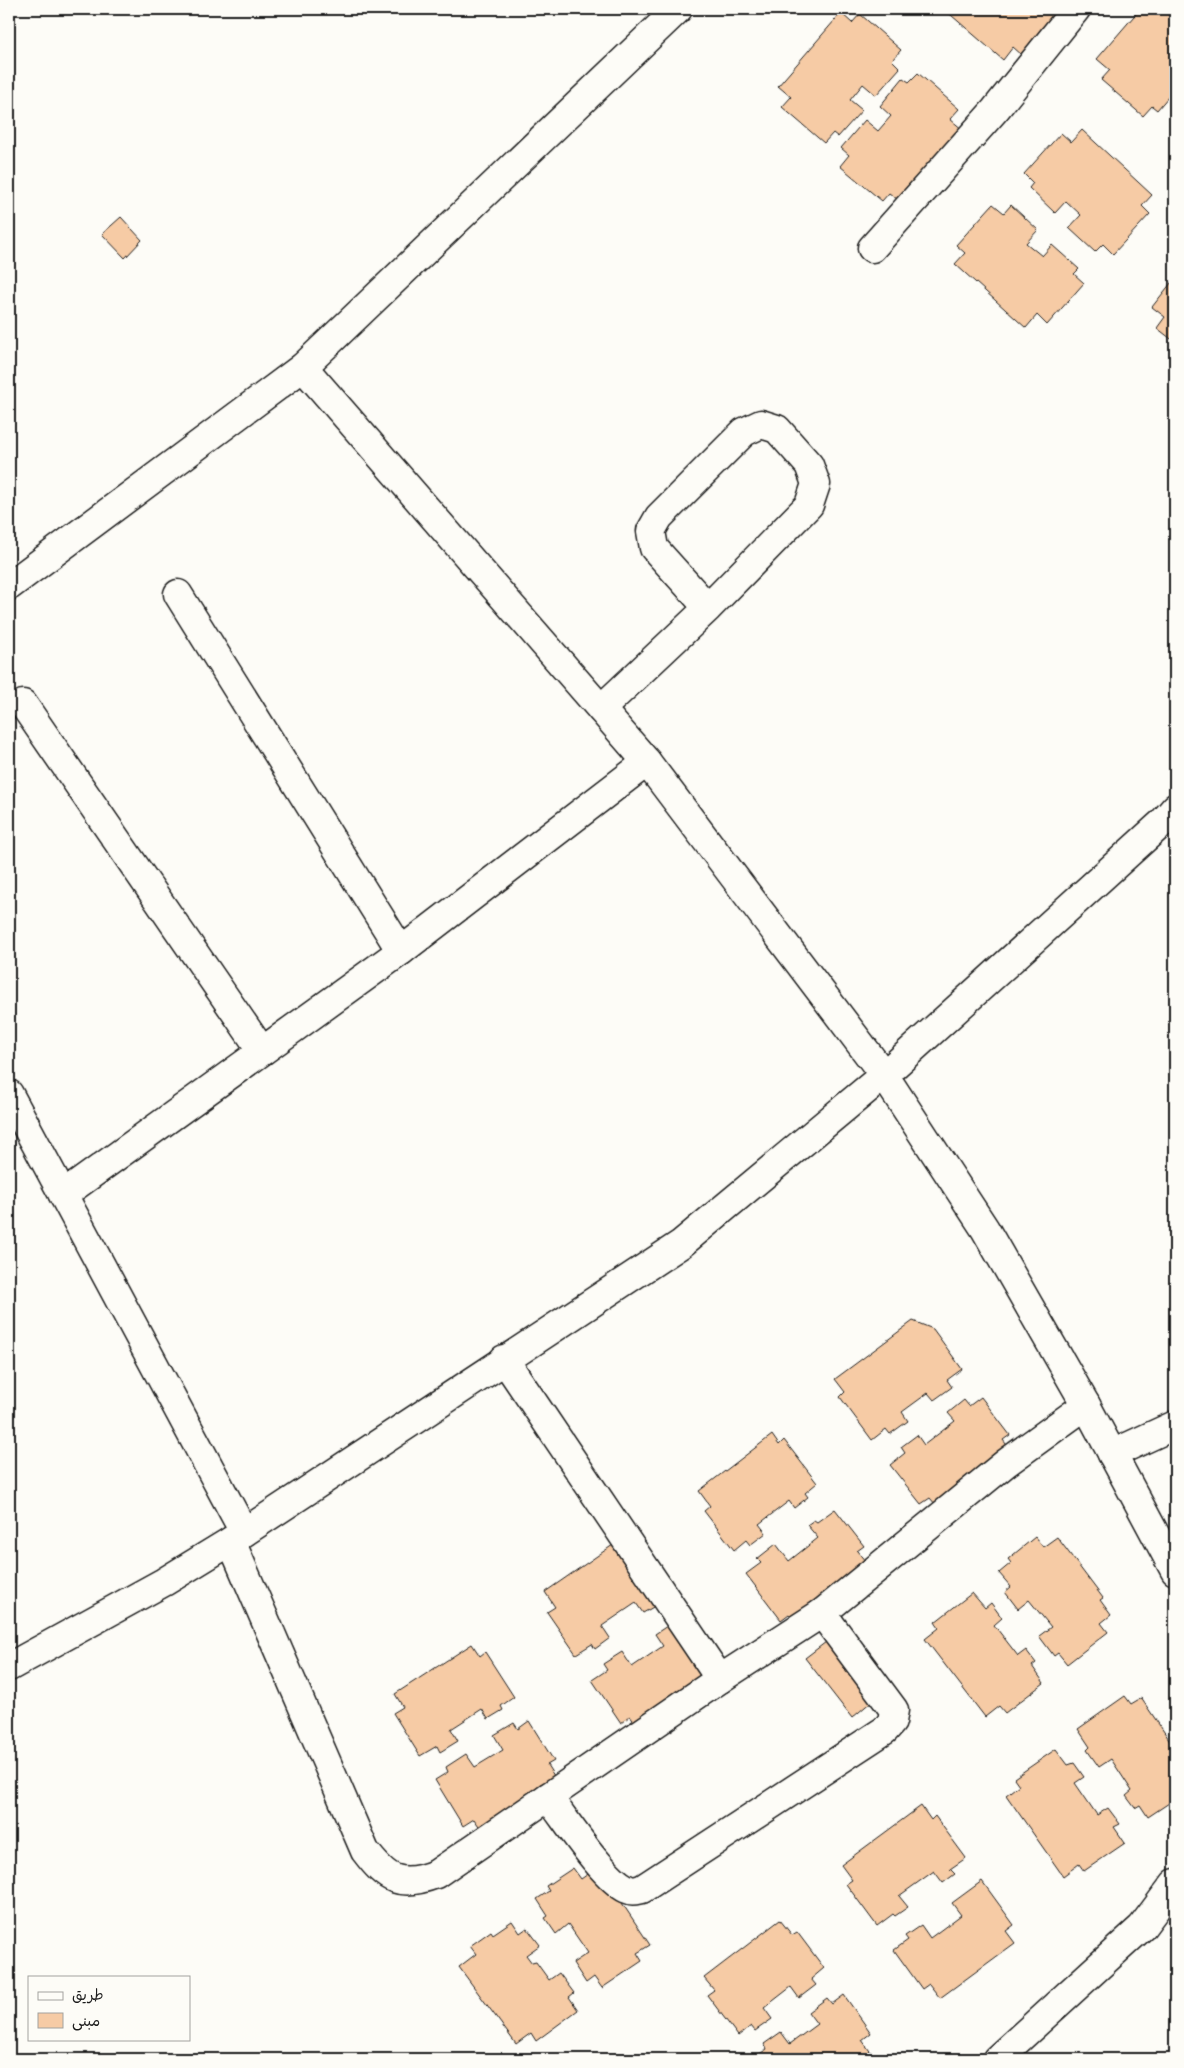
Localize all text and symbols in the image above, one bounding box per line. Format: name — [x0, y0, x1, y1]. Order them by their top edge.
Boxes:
legend — [28, 1976, 190, 2040]
text: طريق — [72, 1986, 104, 2005]
text: مبنى — [72, 2012, 100, 2031]

